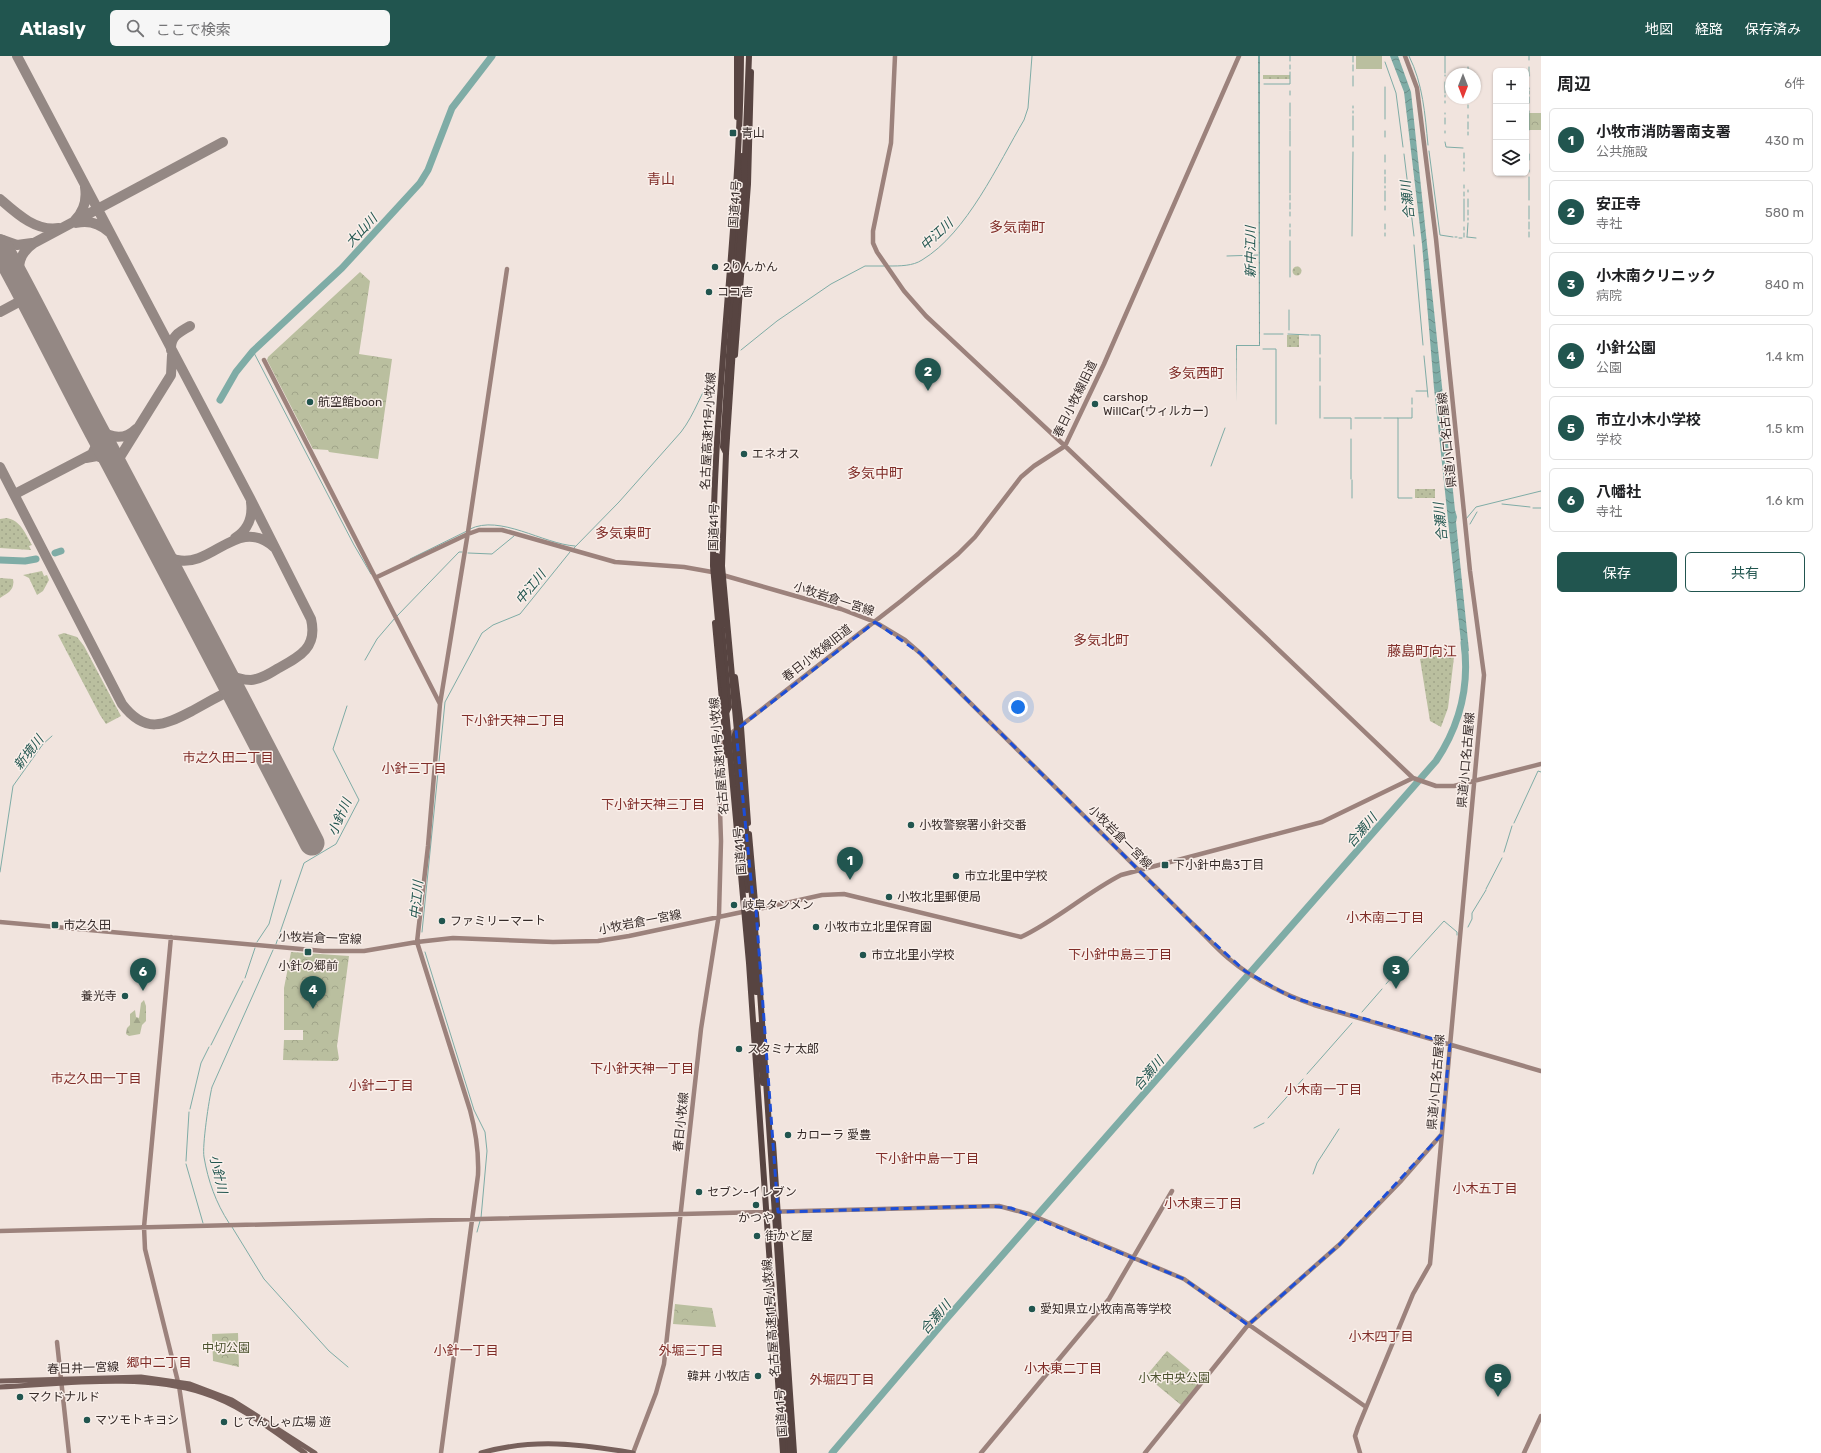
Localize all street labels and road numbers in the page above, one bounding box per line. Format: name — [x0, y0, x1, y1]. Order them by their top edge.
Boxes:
street label: 国道41号 — [726, 179, 744, 229]
street label: 春日小牧線旧道 — [1050, 358, 1100, 440]
street label: 名古屋高速11号小牧線 — [698, 372, 718, 490]
street label: 県道小口名古屋線 — [1435, 392, 1459, 488]
street label: 国道41号 — [707, 503, 721, 551]
street label: 小牧岩倉一宮線 — [792, 579, 876, 619]
street label: 春日小牧線旧道 — [780, 622, 854, 684]
street label: 名古屋高速11号小牧線 — [707, 696, 731, 816]
street label: 県道小口名古屋線 — [1455, 712, 1477, 808]
street label: 小牧岩倉一宮線 — [1085, 802, 1155, 872]
street label: 国道41号 — [731, 826, 749, 876]
street label: 小牧岩倉一宮線 — [597, 907, 683, 937]
street label: 小牧岩倉一宮線 — [278, 930, 362, 946]
street label: 県道小口名古屋線 — [1425, 1034, 1447, 1130]
street label: 春日小牧線 — [671, 1091, 691, 1153]
street label: 名古屋高速11号小牧線 — [760, 1259, 782, 1377]
street label: 春日井一宮線 — [47, 1360, 119, 1376]
street label: 国道41号 — [772, 1388, 790, 1438]

